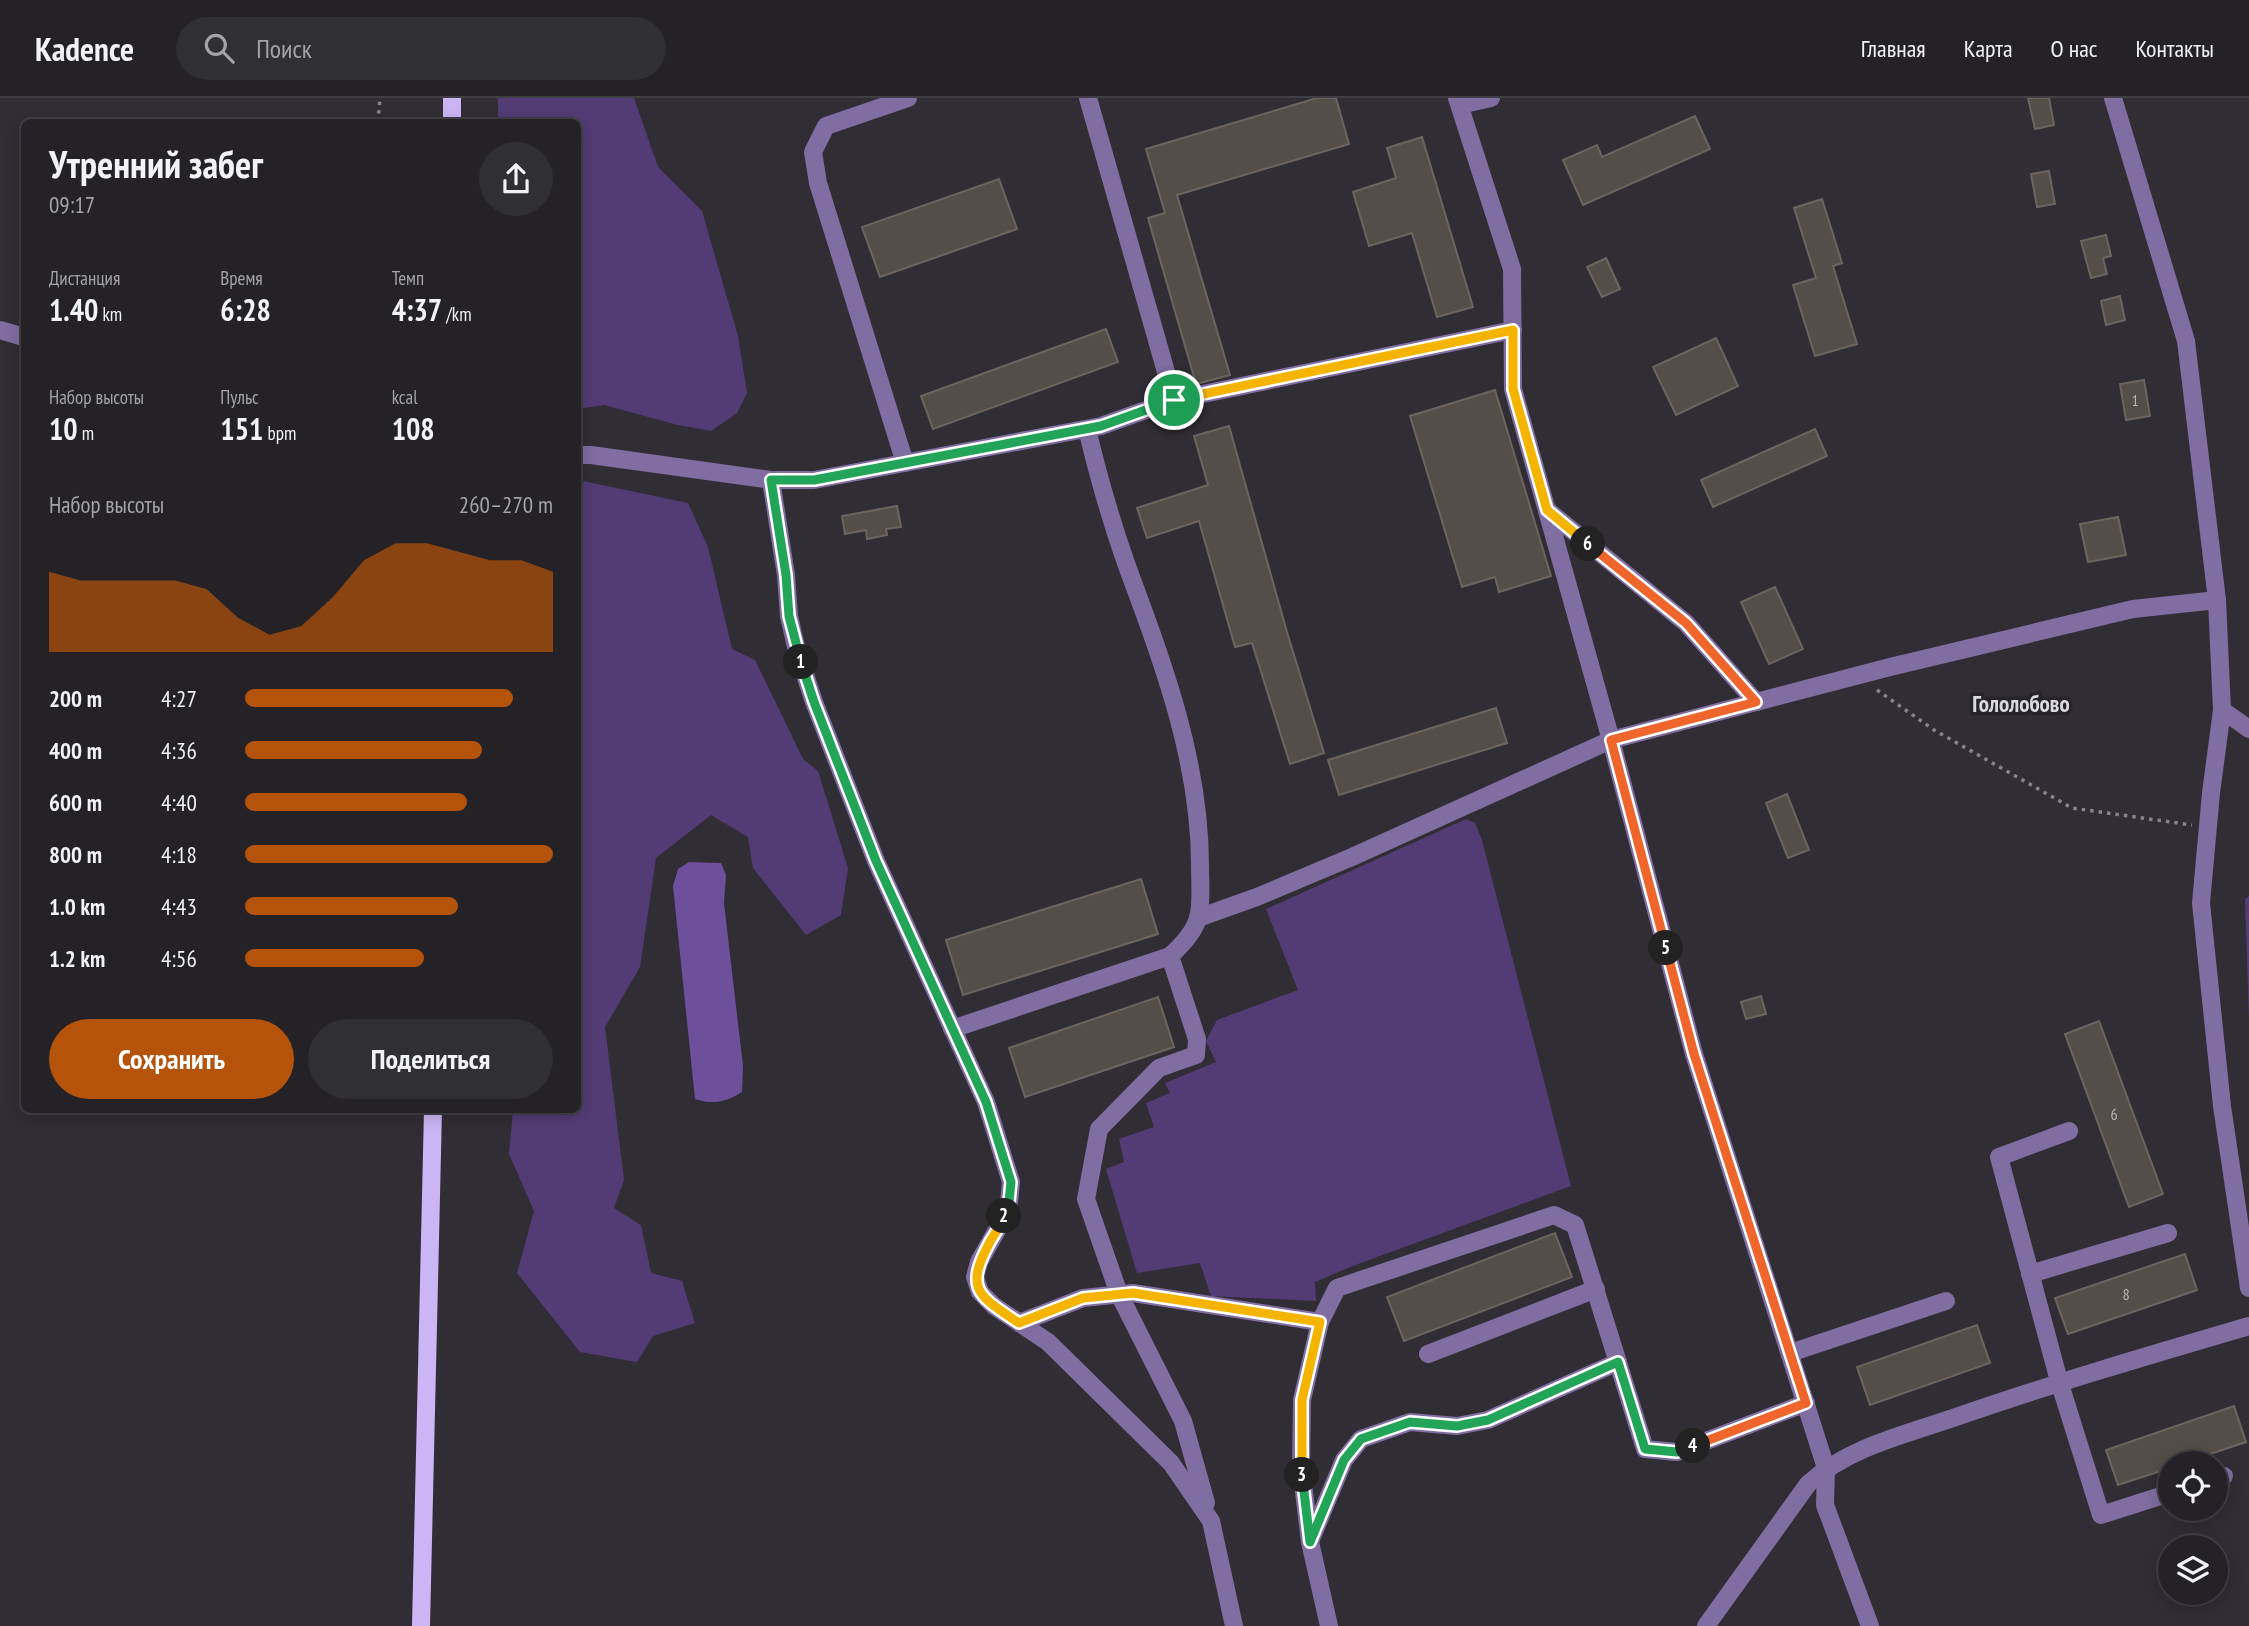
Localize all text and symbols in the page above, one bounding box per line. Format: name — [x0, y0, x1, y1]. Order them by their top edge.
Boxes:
search box — [176, 17, 666, 80]
text: Kadence — [35, 27, 134, 70]
icon: search — [200, 29, 238, 67]
text: Поиск — [256, 32, 312, 65]
text: Главная — [1861, 33, 1926, 64]
text: Карта — [1964, 33, 2013, 64]
text: О нас — [2051, 33, 2097, 64]
text: Контакты — [2135, 33, 2214, 64]
text: Утренний забег — [49, 139, 263, 188]
button: share — [479, 142, 553, 216]
text: 09:17 — [49, 190, 95, 219]
text: Дистанция — [49, 266, 120, 290]
text: Время — [220, 266, 263, 290]
text: Темп — [392, 266, 424, 290]
text: 1.40 — [49, 290, 98, 329]
text: 6:28 — [220, 290, 271, 329]
text: 4:37 — [392, 290, 442, 329]
text: km — [98, 302, 122, 326]
text: /km — [442, 302, 472, 326]
pin — [1144, 370, 1204, 430]
icon: arrive — [1155, 381, 1193, 419]
text: Набор высоты — [49, 385, 144, 409]
text: Пульс — [220, 385, 259, 409]
text: kcal — [392, 385, 418, 409]
house number: 1 — [2131, 390, 2139, 410]
text: 10 — [49, 409, 78, 448]
text: 151 — [220, 409, 263, 448]
text: 108 — [392, 409, 435, 448]
text: m — [78, 421, 94, 445]
text: bpm — [263, 421, 296, 445]
text: Набор высоты — [49, 490, 164, 519]
text: 260–270 m — [459, 490, 553, 519]
pin: 6 — [1570, 526, 1606, 562]
text: 6 — [1583, 531, 1592, 555]
pin: 1 — [784, 644, 818, 680]
text: 1 — [796, 649, 805, 673]
text: 200 m — [49, 684, 102, 713]
text: 4:27 — [161, 684, 197, 713]
district label: Гололобово — [1972, 689, 2070, 718]
text: 400 m — [49, 736, 102, 765]
text: 4:36 — [161, 736, 197, 765]
text: 600 m — [49, 788, 102, 817]
text: 4:40 — [161, 788, 197, 817]
text: 800 m — [49, 840, 102, 869]
text: 4:18 — [161, 840, 197, 869]
text: 1.0 km — [49, 892, 105, 921]
text: 4:43 — [161, 892, 197, 921]
pin: 5 — [1648, 930, 1684, 966]
text: 5 — [1661, 935, 1670, 959]
text: 1.2 km — [49, 944, 105, 973]
text: 4:56 — [161, 944, 197, 973]
button: Сохранить — [49, 1019, 294, 1099]
button: Поделиться — [308, 1019, 553, 1099]
house number: 6 — [2110, 1104, 2118, 1124]
pin: 2 — [986, 1198, 1021, 1234]
text: 2 — [999, 1203, 1008, 1227]
house number: 8 — [2122, 1284, 2130, 1304]
pin: 4 — [1676, 1428, 1710, 1464]
text: 4 — [1688, 1433, 1697, 1457]
map controls — [2158, 1451, 2228, 1605]
button: locate — [2158, 1451, 2228, 1521]
pin: 3 — [1284, 1458, 1320, 1492]
text: 3 — [1297, 1462, 1306, 1486]
button: layers — [2158, 1535, 2228, 1605]

